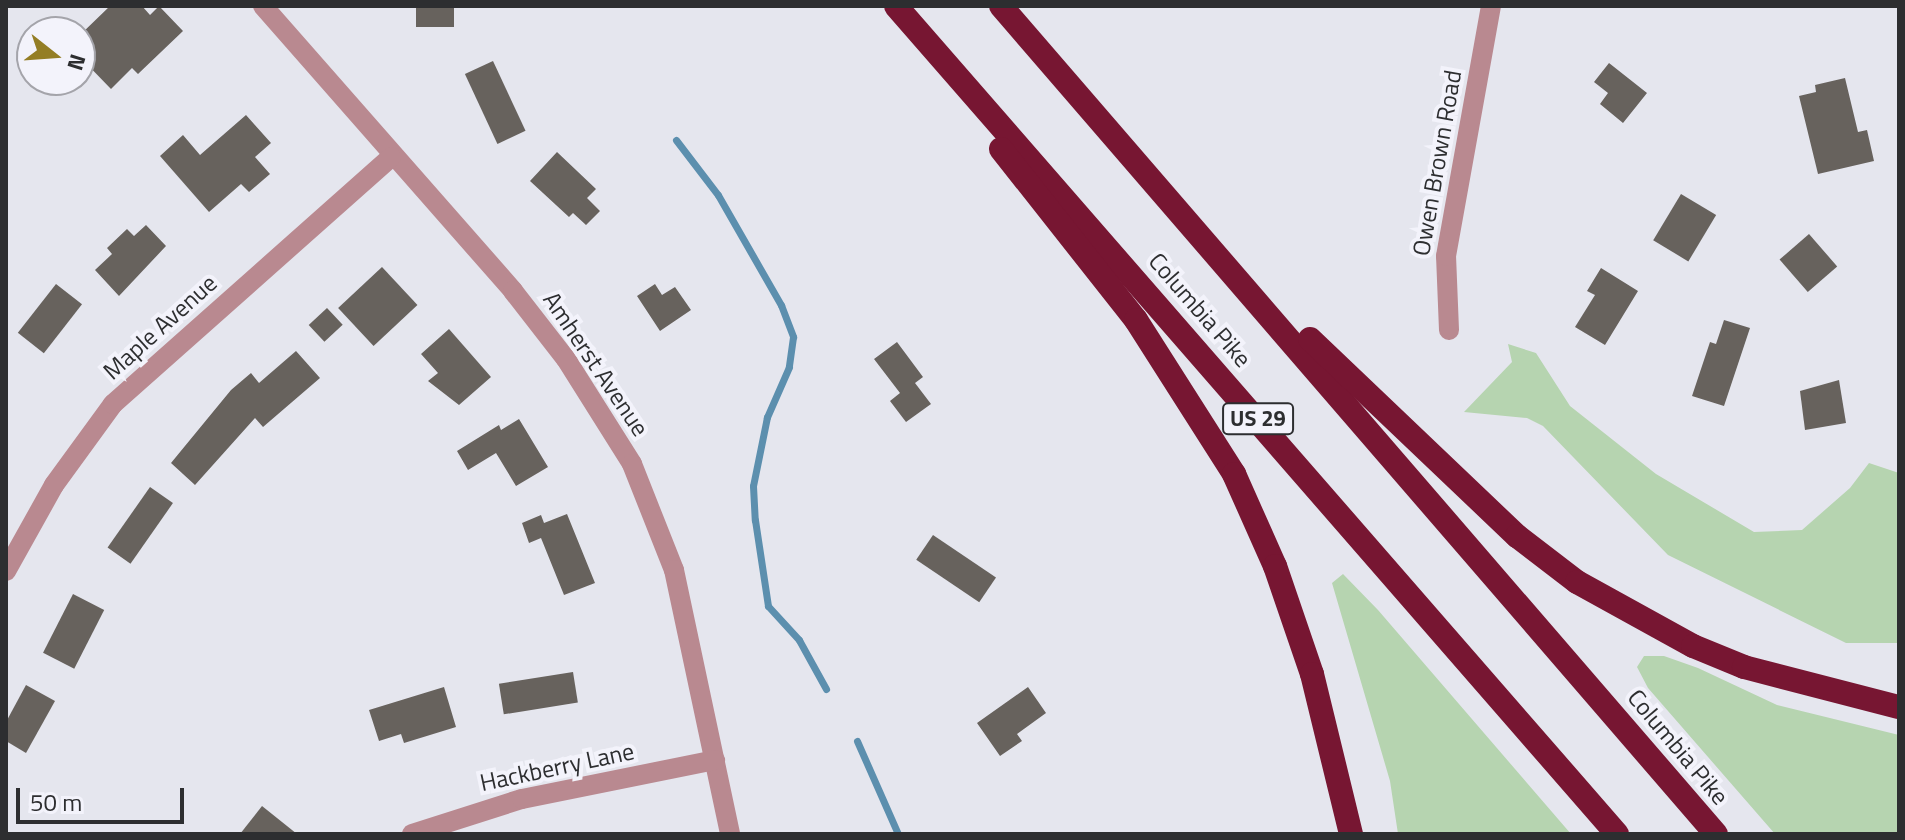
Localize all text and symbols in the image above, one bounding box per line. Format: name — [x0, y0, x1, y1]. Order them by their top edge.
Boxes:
north arrow — [16, 16, 96, 96]
text: N — [59, 50, 96, 75]
street label: Owen Brown Road — [1406, 68, 1468, 258]
street label: Columbia Pike — [1143, 247, 1257, 373]
street label: Maple Avenue — [97, 269, 223, 385]
street label: Amherst Avenue — [537, 286, 655, 442]
road number: US 29 — [1222, 401, 1294, 437]
street label: Columbia Pike — [1621, 683, 1735, 811]
street label: Hackberry Lane — [477, 737, 637, 797]
scale bar — [20, 772, 188, 822]
text: 50 m — [30, 784, 82, 820]

